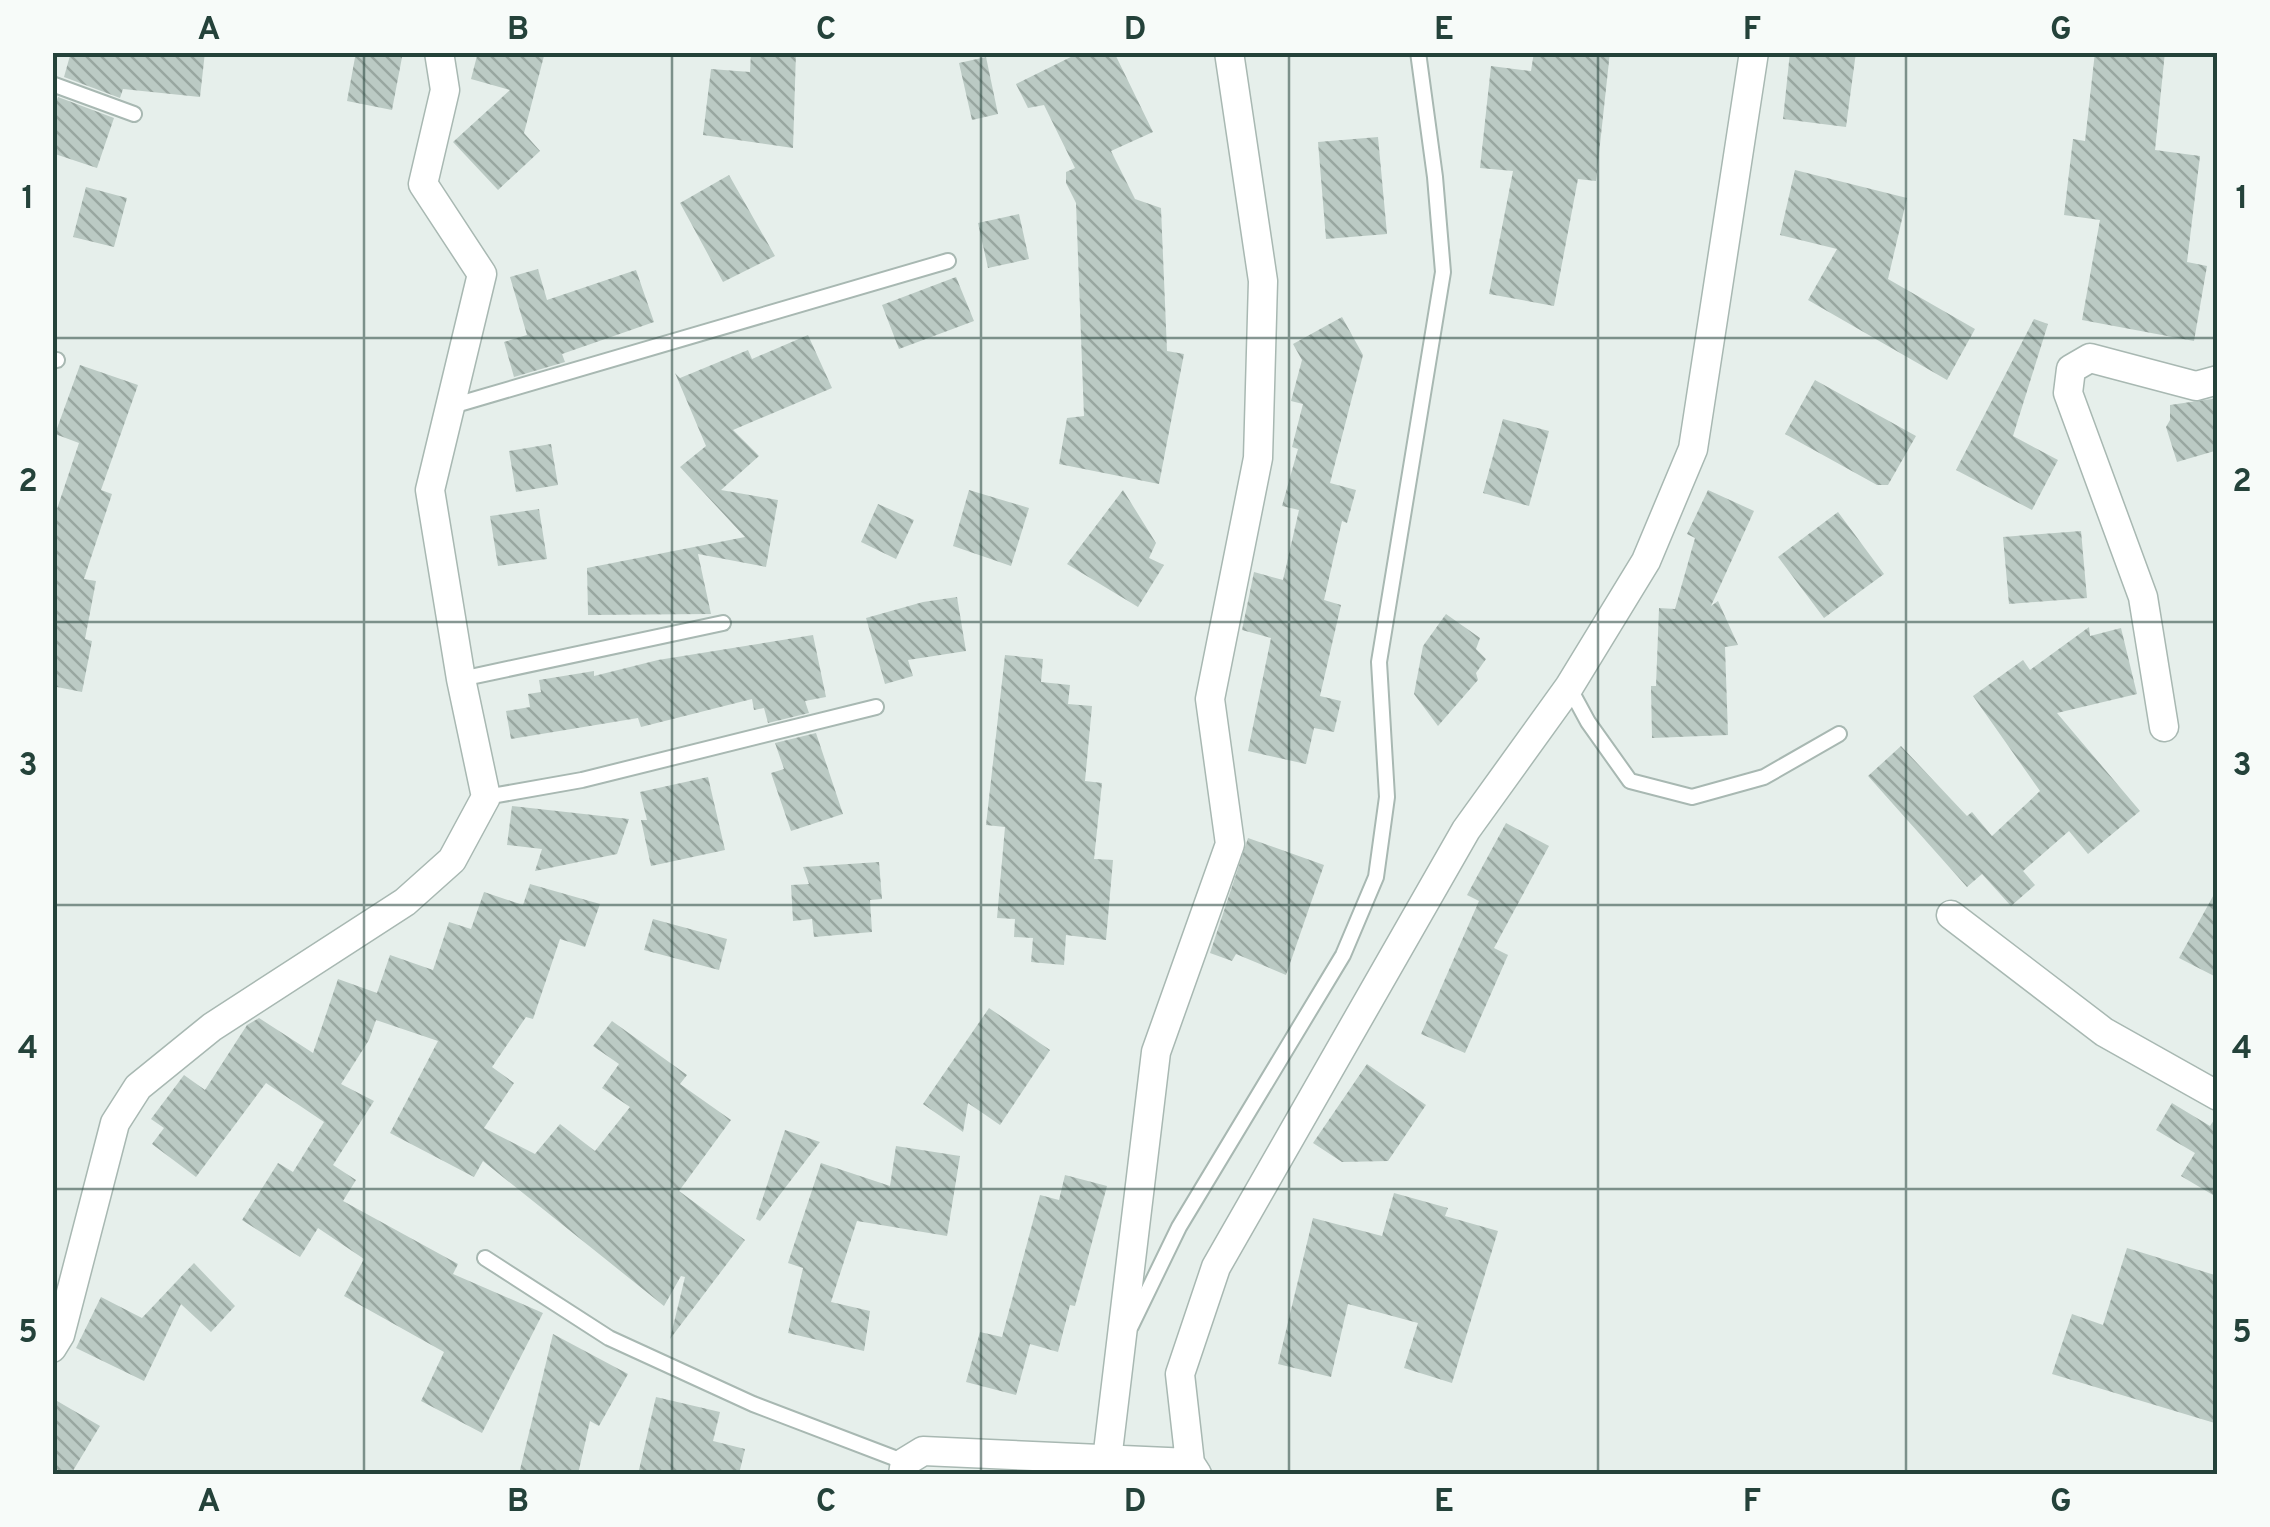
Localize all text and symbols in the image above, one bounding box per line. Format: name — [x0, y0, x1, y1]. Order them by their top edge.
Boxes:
text: A — [198, 11, 220, 51]
text: B — [507, 11, 529, 51]
text: C — [816, 11, 836, 51]
text: D — [1124, 11, 1146, 51]
text: E — [1434, 11, 1454, 51]
text: F — [1743, 11, 1761, 51]
text: G — [2050, 11, 2072, 51]
text: 1 — [22, 180, 34, 220]
text: 1 — [2236, 180, 2248, 220]
text: 2 — [18, 463, 38, 503]
text: 2 — [2232, 463, 2252, 503]
text: 3 — [18, 747, 38, 787]
text: 3 — [2232, 747, 2252, 787]
text: 4 — [18, 1030, 38, 1070]
text: 4 — [2232, 1030, 2252, 1070]
text: 5 — [18, 1314, 38, 1354]
text: 5 — [2232, 1314, 2252, 1354]
text: A — [198, 1483, 220, 1523]
text: B — [507, 1483, 529, 1523]
text: C — [816, 1483, 836, 1523]
text: D — [1124, 1483, 1146, 1523]
text: E — [1434, 1483, 1454, 1523]
text: F — [1743, 1483, 1761, 1523]
text: G — [2050, 1483, 2072, 1523]

